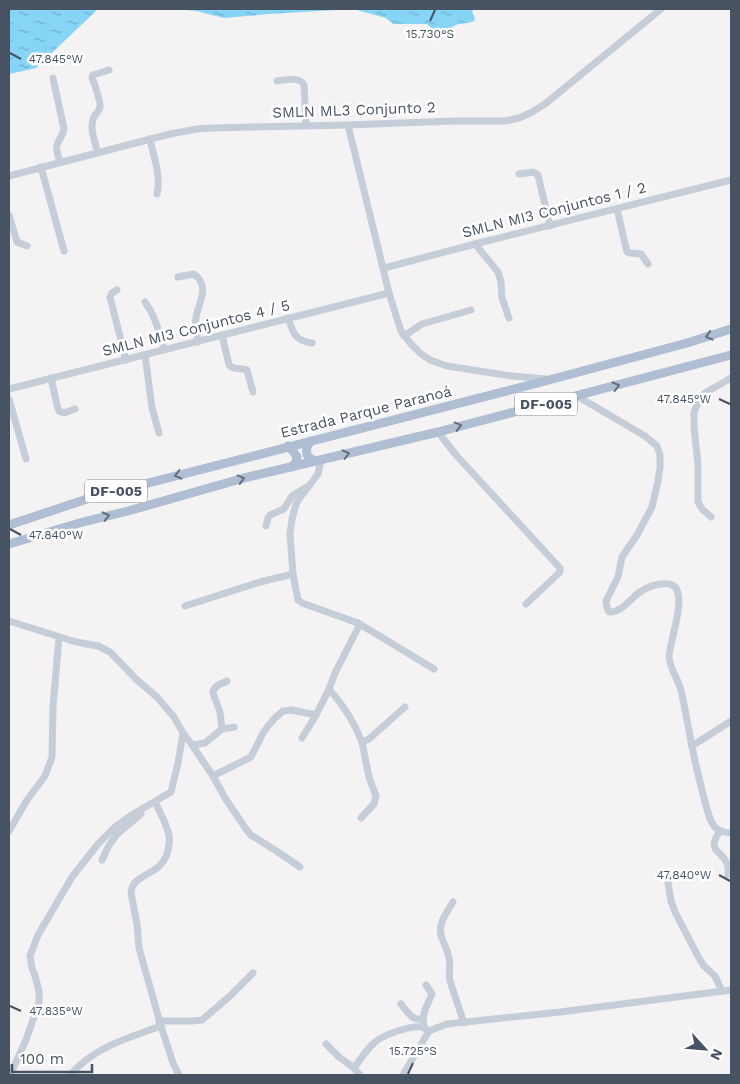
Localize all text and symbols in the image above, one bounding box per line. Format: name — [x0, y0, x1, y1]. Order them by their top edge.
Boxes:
text: 15.730°S — [406, 27, 454, 41]
text: 47.845°W — [29, 52, 84, 66]
street label: SMLN ML3 Conjunto 2 — [272, 98, 436, 122]
street label: SMLN MI3 Conjuntos 1 / 2 — [460, 178, 648, 242]
street label: SMLN MI3 Conjuntos 4 / 5 — [100, 296, 292, 360]
one-way arrow — [705, 330, 713, 340]
one-way arrow — [611, 381, 619, 391]
street label: Estrada Parque Paranoá — [279, 382, 454, 442]
road number: DF-005 — [515, 392, 577, 416]
text: 47.845°W — [657, 392, 712, 406]
one-way arrow — [454, 422, 462, 432]
one-way arrow — [341, 449, 350, 460]
one-way arrow — [174, 469, 183, 480]
one-way arrow — [236, 475, 244, 485]
road number: DF-005 — [85, 480, 147, 502]
one-way arrow — [102, 511, 111, 522]
text: 47.840°W — [29, 528, 84, 542]
text: 47.840°W — [657, 868, 712, 882]
text: 47.835°W — [29, 1004, 83, 1018]
north arrow — [680, 1024, 730, 1074]
scale bar — [12, 1042, 92, 1074]
text: 15.725°S — [389, 1044, 437, 1058]
text: N — [707, 1047, 726, 1063]
text: 100 m — [20, 1050, 64, 1068]

